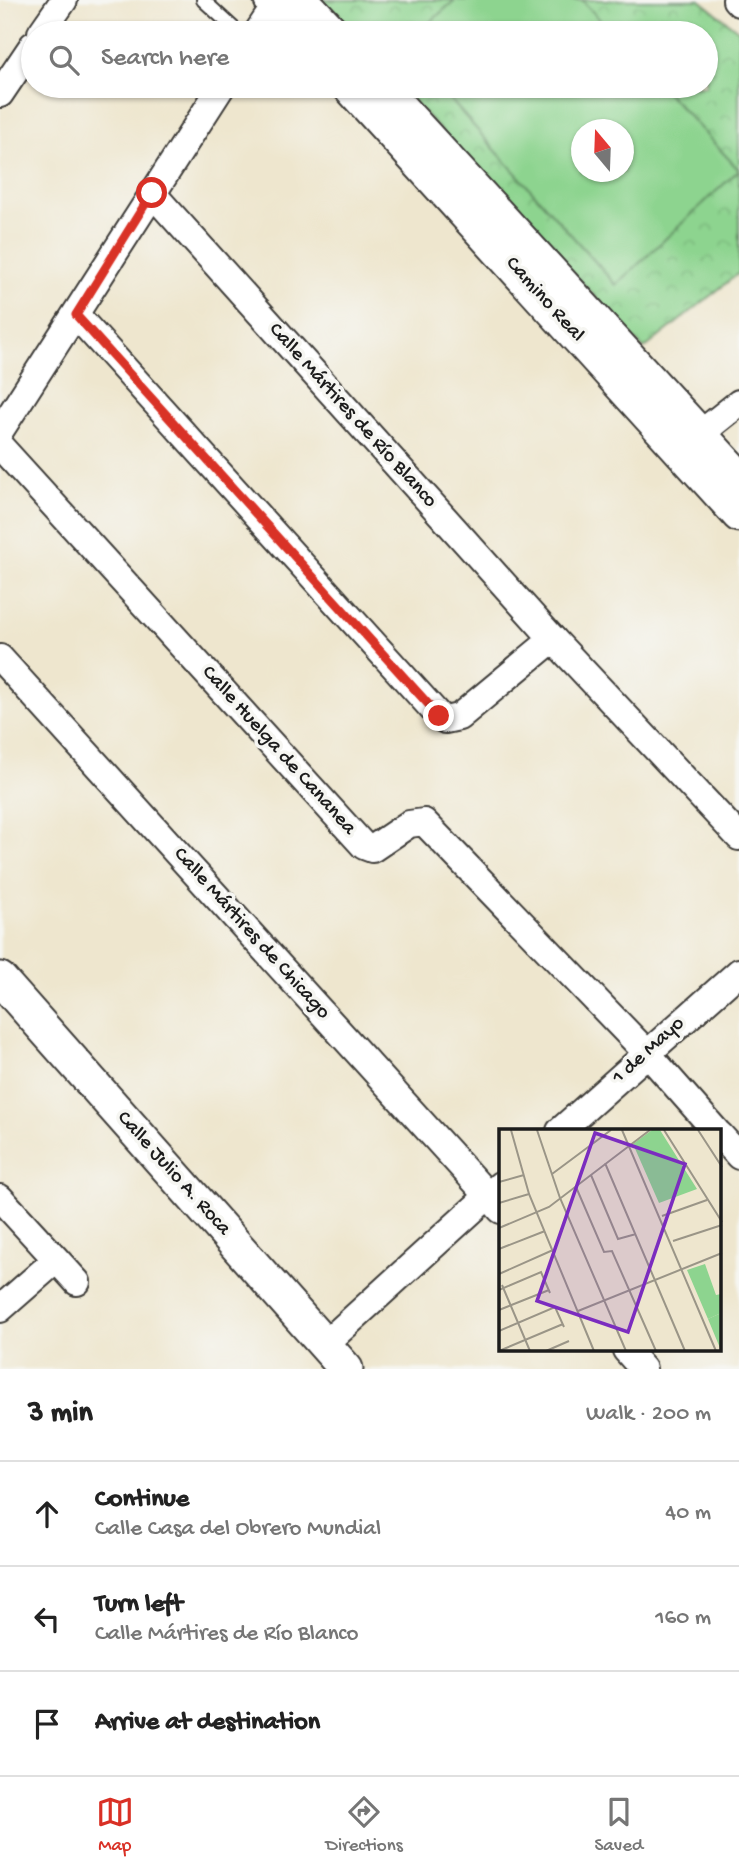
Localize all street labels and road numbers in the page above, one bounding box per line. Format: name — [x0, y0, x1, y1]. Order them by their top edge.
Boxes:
street label: Camino Real — [499, 252, 589, 348]
street label: Calle Mártires de Río Blanco — [262, 318, 442, 514]
street label: Calle Huelga de Cananea — [195, 661, 362, 842]
street label: Calle Mártires de Chicago — [167, 843, 335, 1025]
street label: 1 de Mayo — [607, 1012, 691, 1091]
street label: Calle Julio A. Roca — [111, 1107, 236, 1242]

